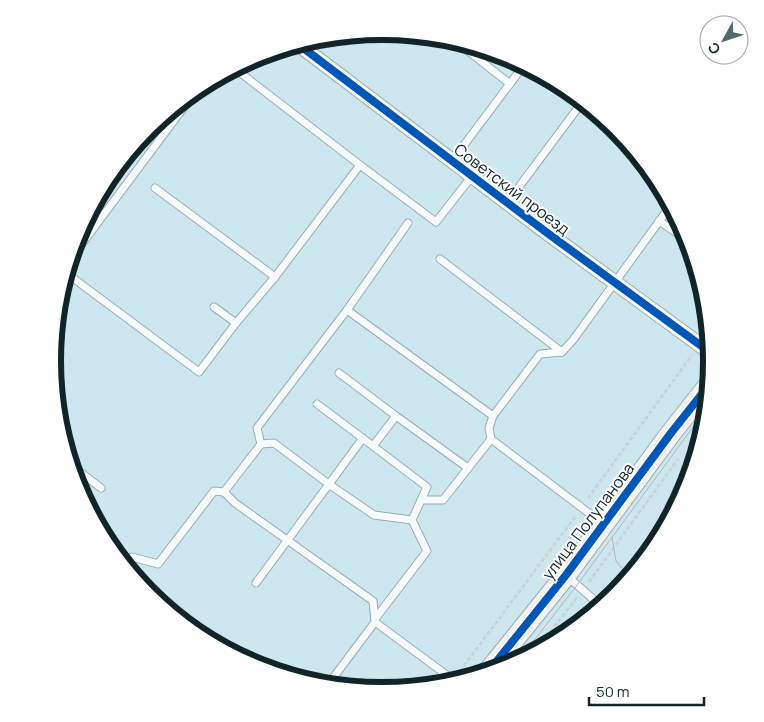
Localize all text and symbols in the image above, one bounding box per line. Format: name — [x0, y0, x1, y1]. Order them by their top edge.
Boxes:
north arrow — [699, 15, 749, 65]
text: С — [703, 39, 724, 59]
street label: Советский проезд — [450, 138, 575, 240]
street label: улица Полупанова — [537, 458, 639, 584]
scale bar — [589, 674, 704, 706]
text: 50 m — [596, 681, 630, 702]

